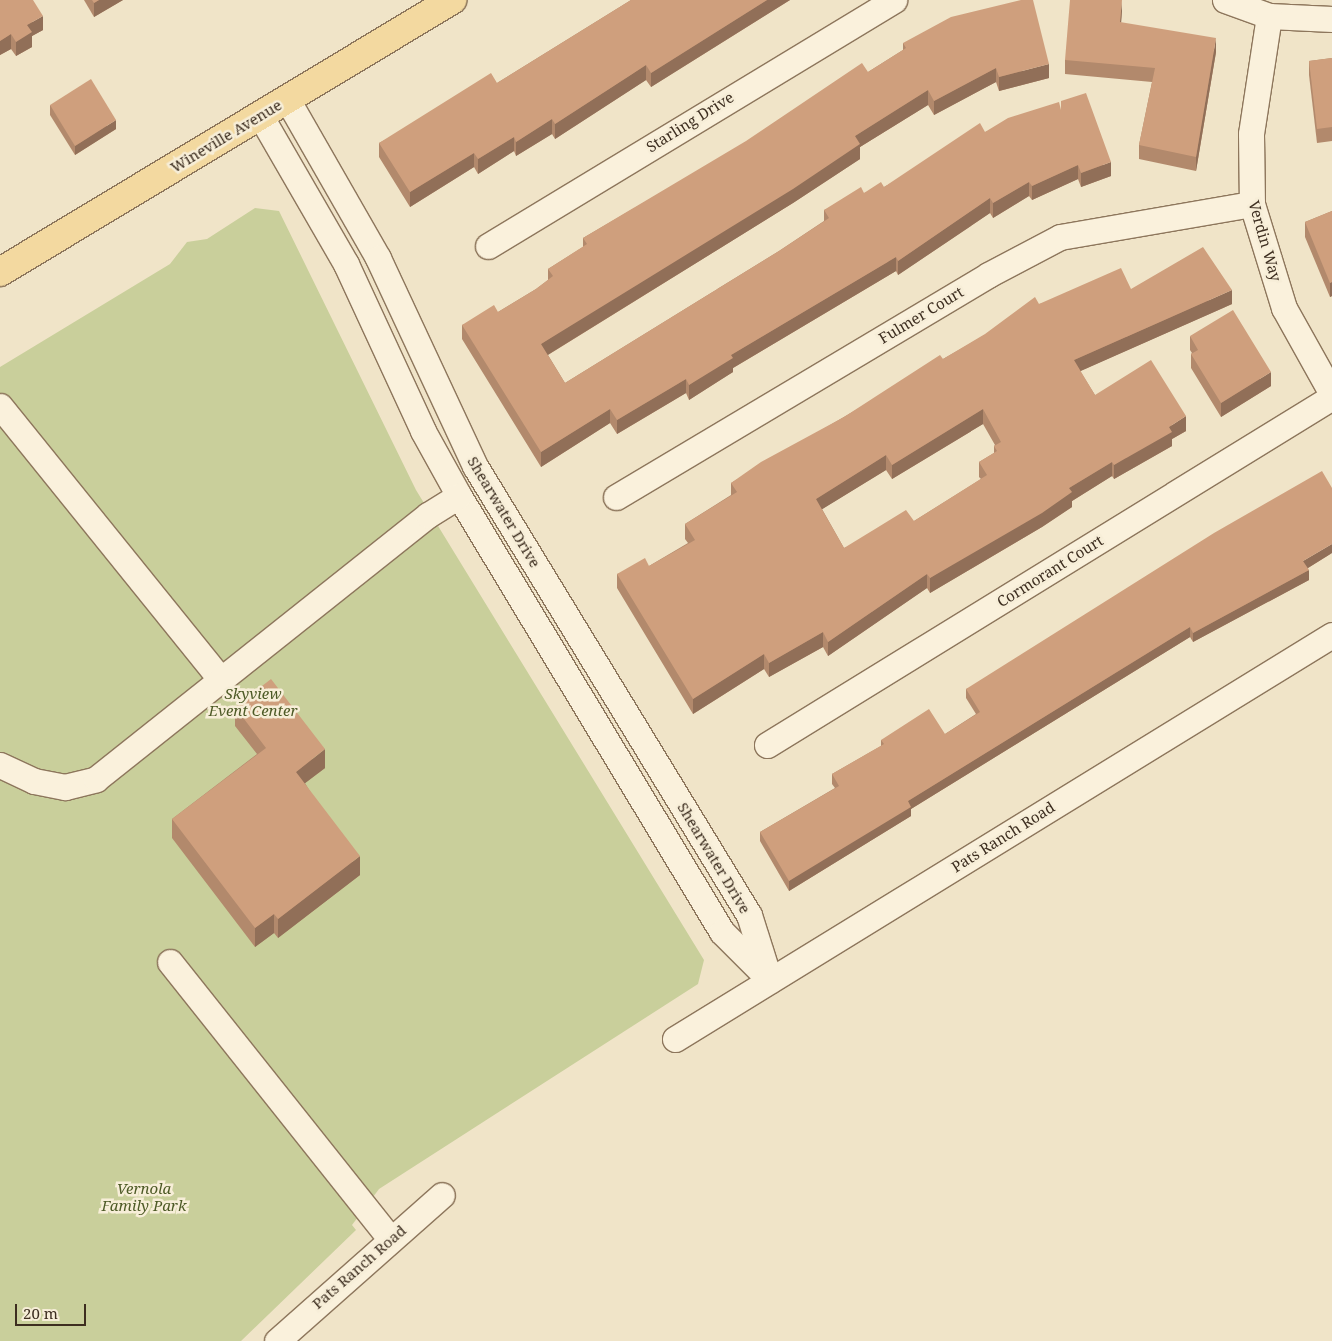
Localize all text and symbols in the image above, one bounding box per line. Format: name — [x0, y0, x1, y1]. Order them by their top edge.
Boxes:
street label: Starling Drive — [643, 88, 737, 156]
street label: Wineville Avenue — [167, 96, 285, 176]
street label: Verdin Way — [1245, 199, 1285, 283]
street label: Fulmer Court — [875, 283, 967, 347]
street label: Shearwater Drive — [464, 453, 544, 571]
street label: Cormorant Court — [994, 531, 1106, 611]
park label: Skyview Event Center — [209, 684, 297, 719]
street label: Pats Ranch Road — [948, 798, 1058, 876]
street label: Shearwater Drive — [674, 799, 754, 917]
park label: Vernola Family Park — [102, 1179, 186, 1214]
street label: Pats Ranch Road — [308, 1221, 410, 1313]
scale bar — [18, 1294, 89, 1326]
text: 20 m — [23, 1303, 58, 1323]

